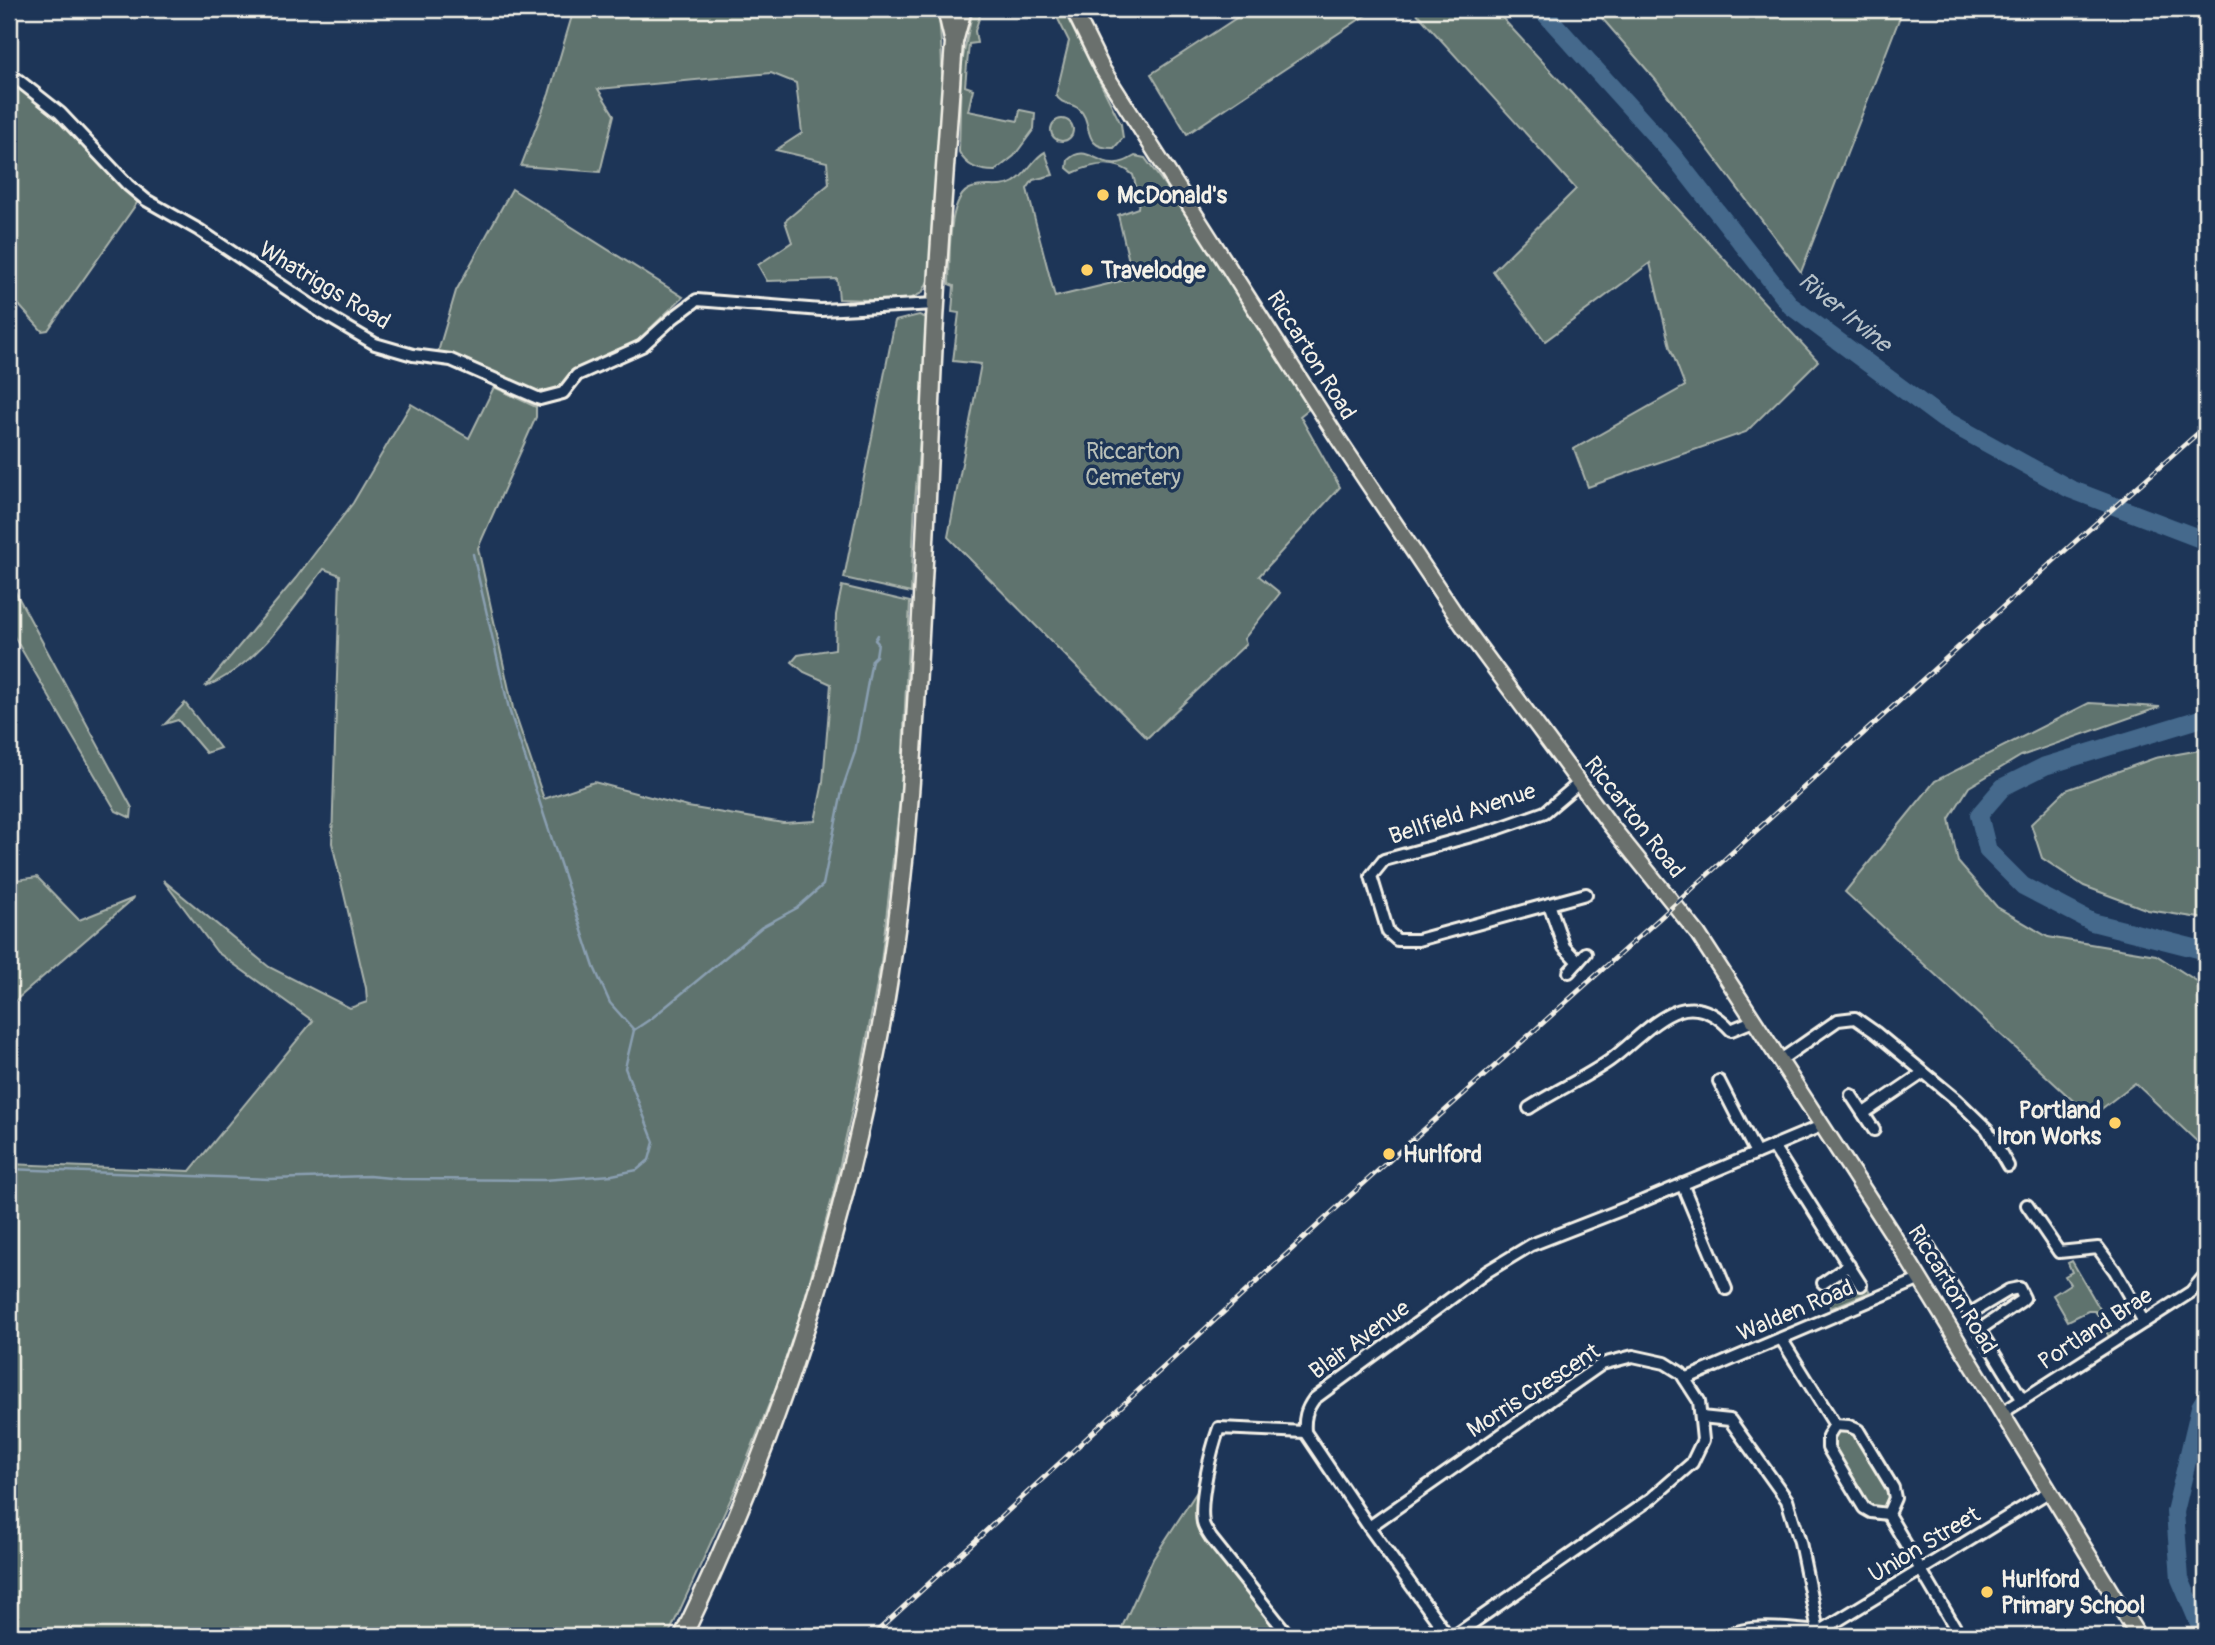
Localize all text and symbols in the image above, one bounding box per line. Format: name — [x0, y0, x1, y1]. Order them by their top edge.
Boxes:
place label: McDonald's — [1117, 181, 1228, 210]
marker: McDonald's — [1095, 187, 1111, 203]
street label: Whatriggs Road — [254, 235, 396, 336]
place label: Travelodge — [1100, 256, 1206, 285]
marker: Travelodge — [1079, 262, 1095, 278]
water label: River Irvine — [1792, 266, 1899, 360]
street label: Riccarton Road — [1260, 285, 1363, 425]
park label: Riccarton Cemetery — [1085, 437, 1181, 492]
street label: Riccarton Road — [1578, 751, 1691, 884]
street label: Bellfield Avenue — [1385, 776, 1540, 851]
place label: Portland Iron Works — [1997, 1096, 2102, 1151]
marker: Portland Iron Works — [2107, 1115, 2123, 1131]
place label: Hurlford — [1403, 1140, 1482, 1169]
marker: Hurlford — [1381, 1146, 1397, 1162]
street label: Riccarton Road — [1901, 1219, 2004, 1359]
street label: Walden Road — [1733, 1273, 1858, 1348]
street label: Portland Brae — [2033, 1280, 2158, 1376]
street label: Blair Avenue — [1303, 1293, 1416, 1386]
street label: Morris Crescent — [1461, 1336, 1606, 1444]
street label: Union Street — [1863, 1499, 1986, 1589]
place label: Hurlford Primary School — [2001, 1565, 2145, 1620]
marker: Hurlford Primary School — [1979, 1584, 1995, 1600]

